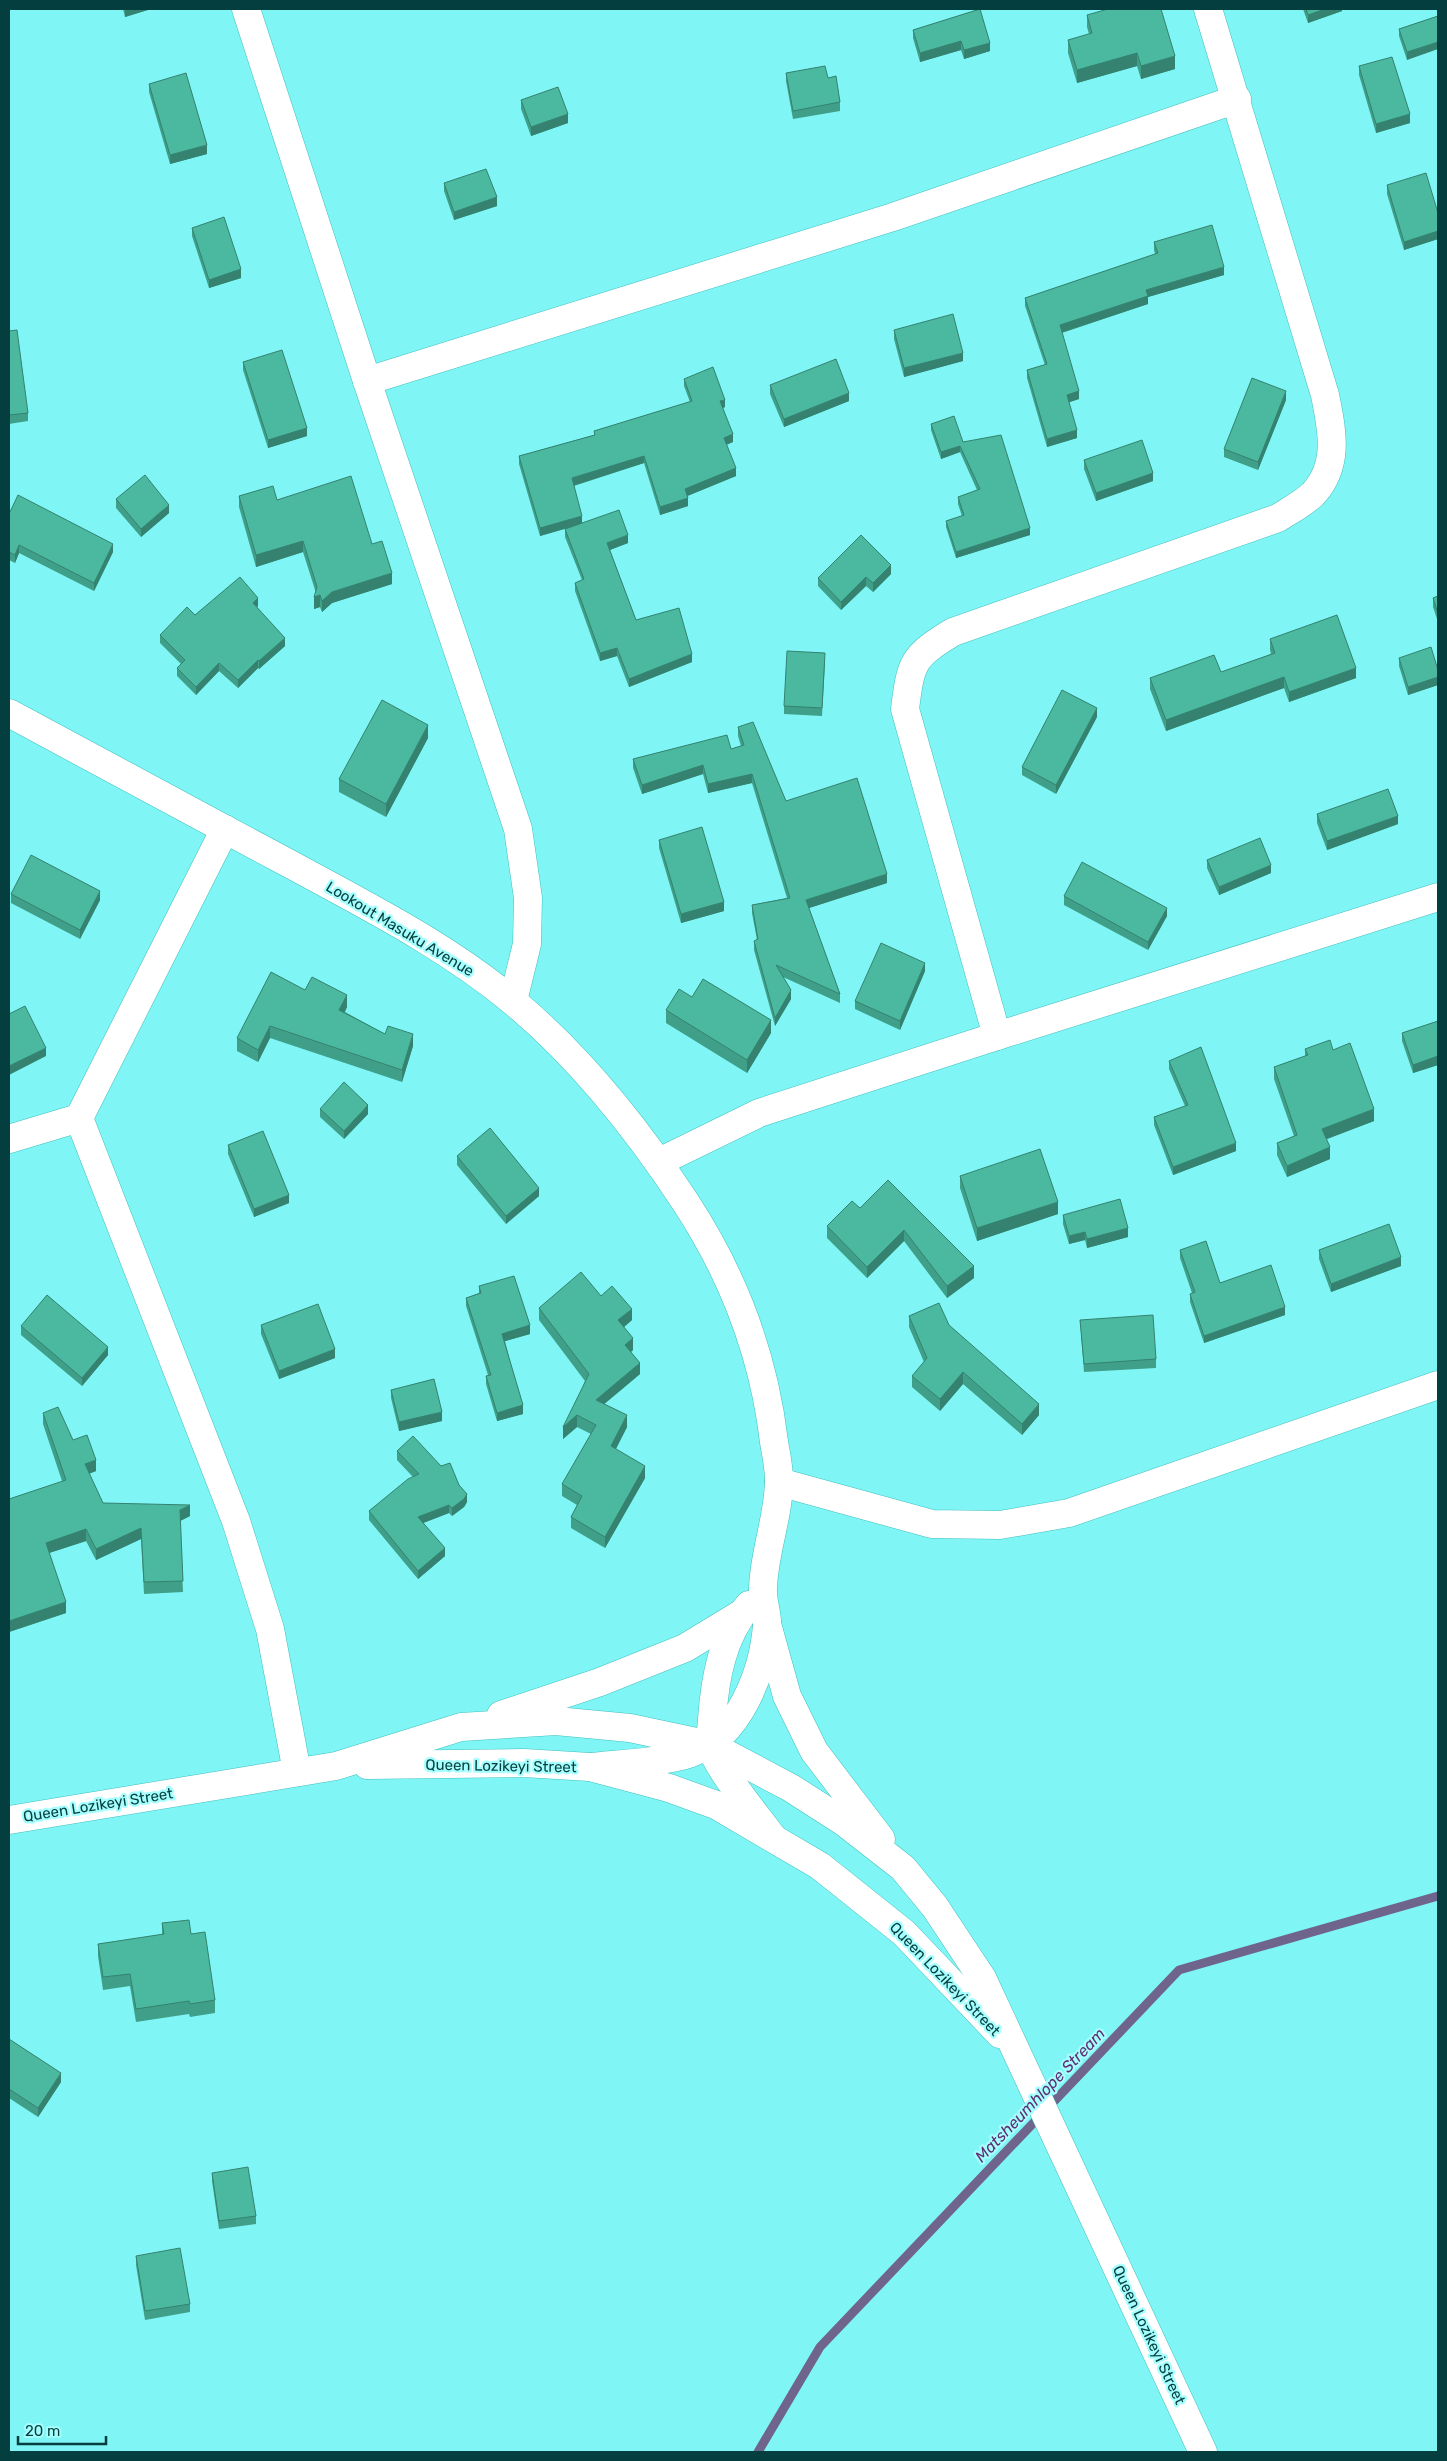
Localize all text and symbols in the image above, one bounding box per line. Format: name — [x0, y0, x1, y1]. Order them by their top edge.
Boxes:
street label: Lookout Masuku Avenue — [323, 878, 477, 980]
street label: Queen Lozikeyi Street — [425, 1756, 577, 1776]
street label: Queen Lozikeyi Street — [22, 1784, 174, 1826]
street label: Queen Lozikeyi Street — [886, 1918, 1004, 2040]
water label: Matsheumhlope Stream — [971, 2024, 1109, 2166]
street label: Queen Lozikeyi Street — [1109, 2263, 1189, 2407]
scale bar — [18, 2414, 105, 2446]
text: 20 m — [25, 2422, 60, 2440]

